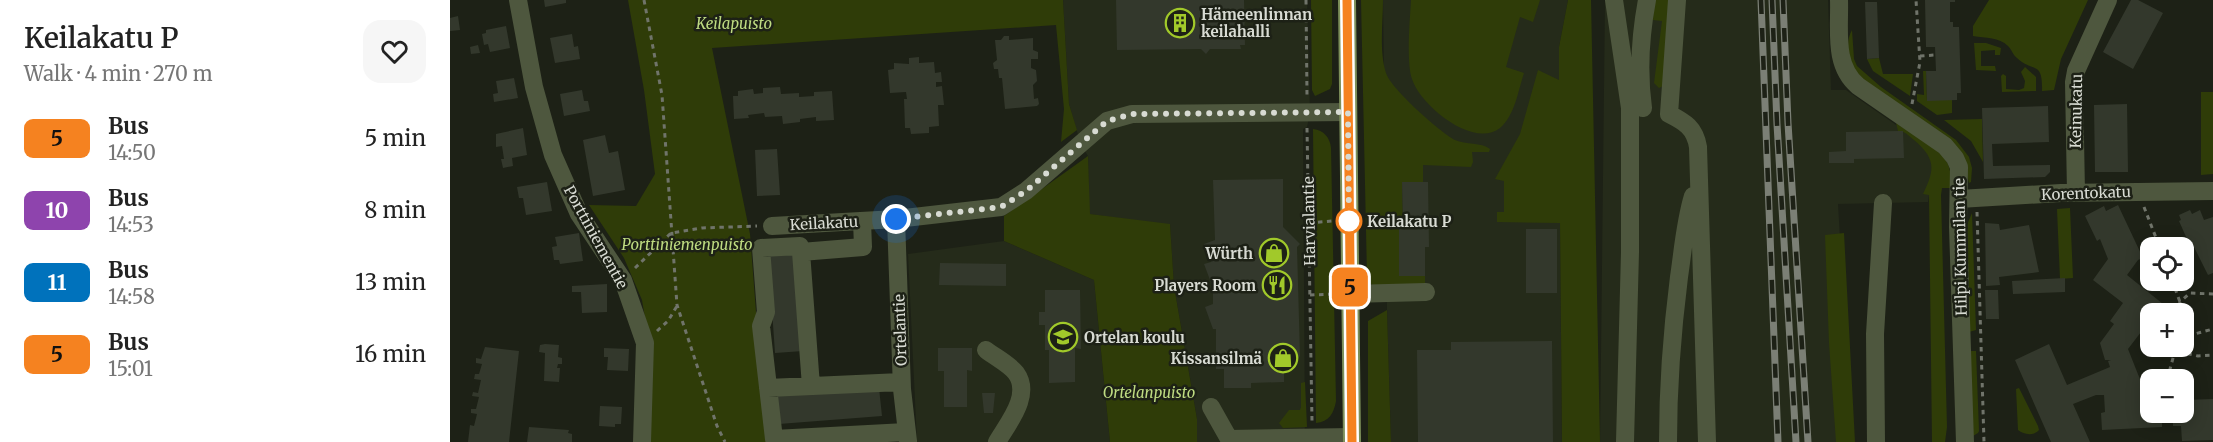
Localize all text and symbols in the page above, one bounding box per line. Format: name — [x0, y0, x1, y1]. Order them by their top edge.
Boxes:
place label: Hämeenlinnan keilahalli — [1201, 5, 1312, 41]
building icon: Hämeenlinnan keilahalli — [1164, 7, 1196, 39]
park label: Keilapuisto — [695, 14, 772, 33]
text: Keilakatu P — [24, 20, 178, 56]
button: heart — [363, 20, 426, 83]
text: Walk · 4 min · 270 m — [24, 61, 213, 86]
street label: Keinukatu — [2066, 73, 2086, 149]
text: Bus — [108, 112, 149, 140]
text: 5 min — [364, 124, 426, 152]
text: 5 — [51, 125, 63, 152]
text: 14:50 — [108, 140, 156, 165]
street label: Harvialantie — [1299, 176, 1319, 266]
street label: Hilpi Kummilan tie — [1949, 178, 1971, 316]
street label: Porttiniementie — [560, 182, 632, 292]
street label: Korentokatu — [2041, 182, 2131, 204]
text: Bus — [108, 184, 149, 212]
text: 8 min — [364, 196, 426, 224]
text: 10 — [46, 197, 68, 224]
your location — [881, 204, 911, 234]
marker: Keilakatu P — [1336, 208, 1362, 234]
text: 14:53 — [108, 212, 154, 237]
street label: Keilakatu — [789, 212, 859, 234]
place label: Keilakatu P — [1367, 212, 1451, 231]
park label: Porttiniemenpuisto — [622, 235, 752, 254]
shop icon: Würth — [1258, 237, 1290, 269]
map controls — [2140, 237, 2194, 423]
button: locate — [2140, 237, 2194, 291]
place label: Würth — [1204, 244, 1253, 263]
text: Bus — [108, 256, 149, 284]
text: 13 min — [355, 268, 426, 296]
line badge: 5 — [1330, 268, 1370, 306]
text: 11 — [48, 269, 66, 296]
restaurant icon: Players Room — [1261, 269, 1293, 301]
text: 5 — [1344, 274, 1356, 301]
place label: Players Room — [1154, 276, 1256, 295]
text: 14:58 — [108, 284, 155, 309]
street label: Ortelantie — [889, 294, 911, 366]
button: + — [2140, 303, 2194, 357]
school or university icon: Ortelan koulu — [1047, 321, 1079, 353]
text: Bus — [108, 328, 149, 356]
place label: Ortelan koulu — [1084, 328, 1185, 347]
text: 16 min — [355, 340, 426, 368]
text: 5 — [51, 341, 63, 368]
shop icon: Kissansilmä — [1267, 342, 1299, 374]
place label: Kissansilmä — [1171, 349, 1263, 368]
text: 15:01 — [108, 356, 153, 381]
button: − — [2140, 369, 2194, 423]
park label: Ortelanpuisto — [1103, 383, 1195, 402]

